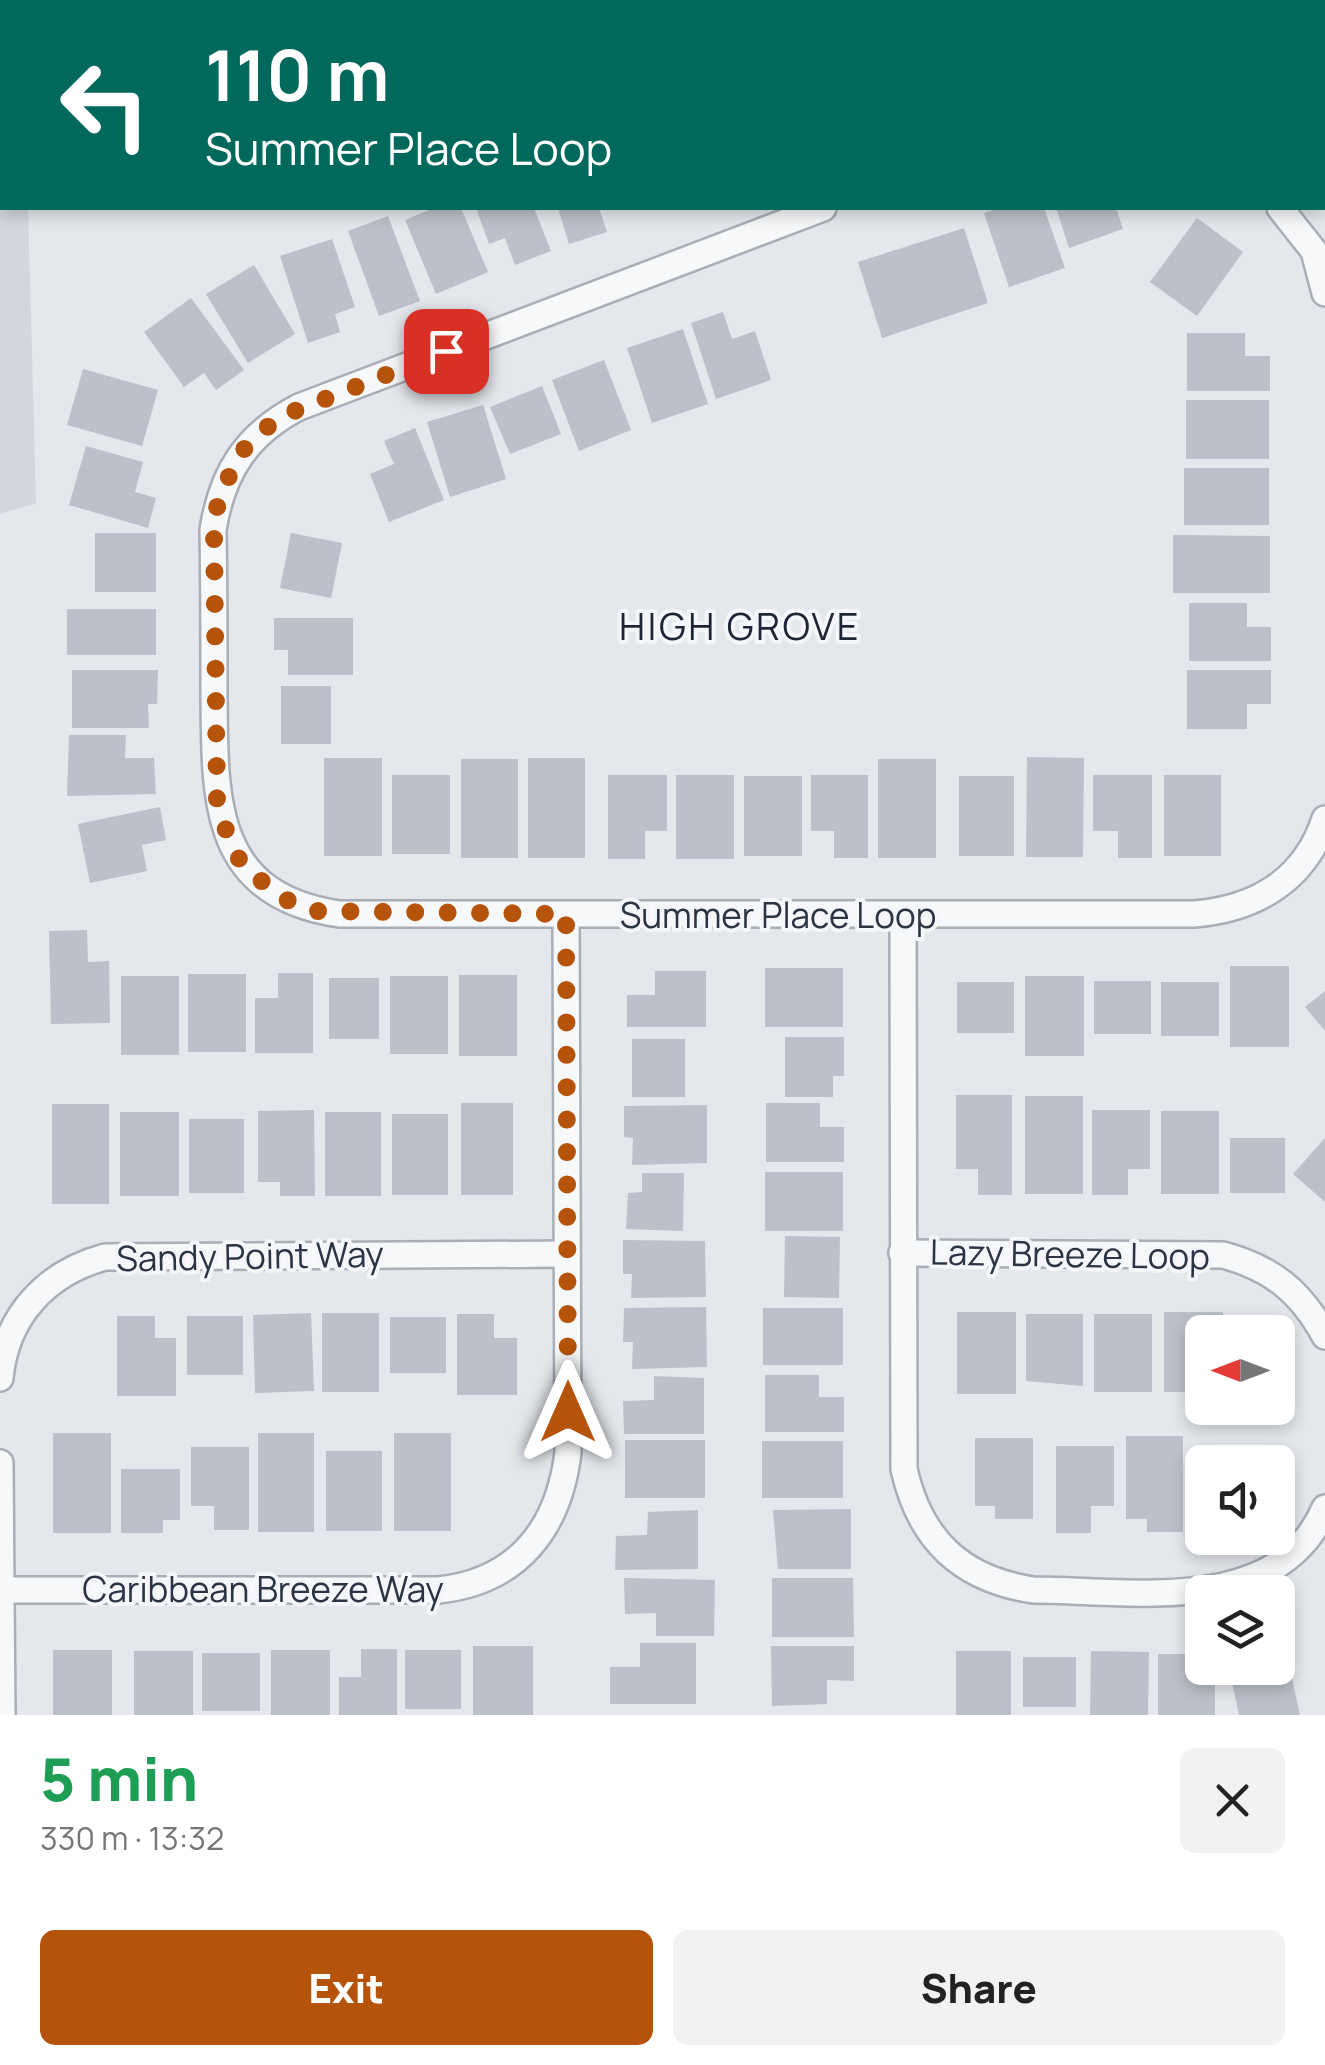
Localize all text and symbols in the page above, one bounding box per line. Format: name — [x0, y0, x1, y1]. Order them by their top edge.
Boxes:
text: 110 m — [205, 26, 389, 122]
icon: left — [40, 40, 170, 170]
text: Summer Place Loop — [205, 117, 612, 179]
pin — [404, 309, 489, 394]
icon: arrive — [419, 324, 474, 379]
district label: HIGH GROVE — [619, 599, 861, 651]
street label: Summer Place Loop — [620, 891, 936, 939]
street label: Lazy Breeze Loop — [930, 1228, 1210, 1280]
street label: Sandy Point Way — [116, 1230, 384, 1282]
north arrow — [1185, 1315, 1295, 1425]
map controls — [1185, 1315, 1295, 1685]
position arrow — [516, 1360, 620, 1464]
button: sound — [1185, 1445, 1295, 1555]
street label: Caribbean Breeze Way — [82, 1565, 444, 1613]
button: layers — [1185, 1575, 1295, 1685]
text: 5 min — [40, 1737, 198, 1819]
button: close — [1180, 1748, 1285, 1853]
text: 330 m · 13:32 — [40, 1816, 224, 1860]
button: Exit — [40, 1930, 653, 2045]
button: Share — [673, 1930, 1285, 2045]

